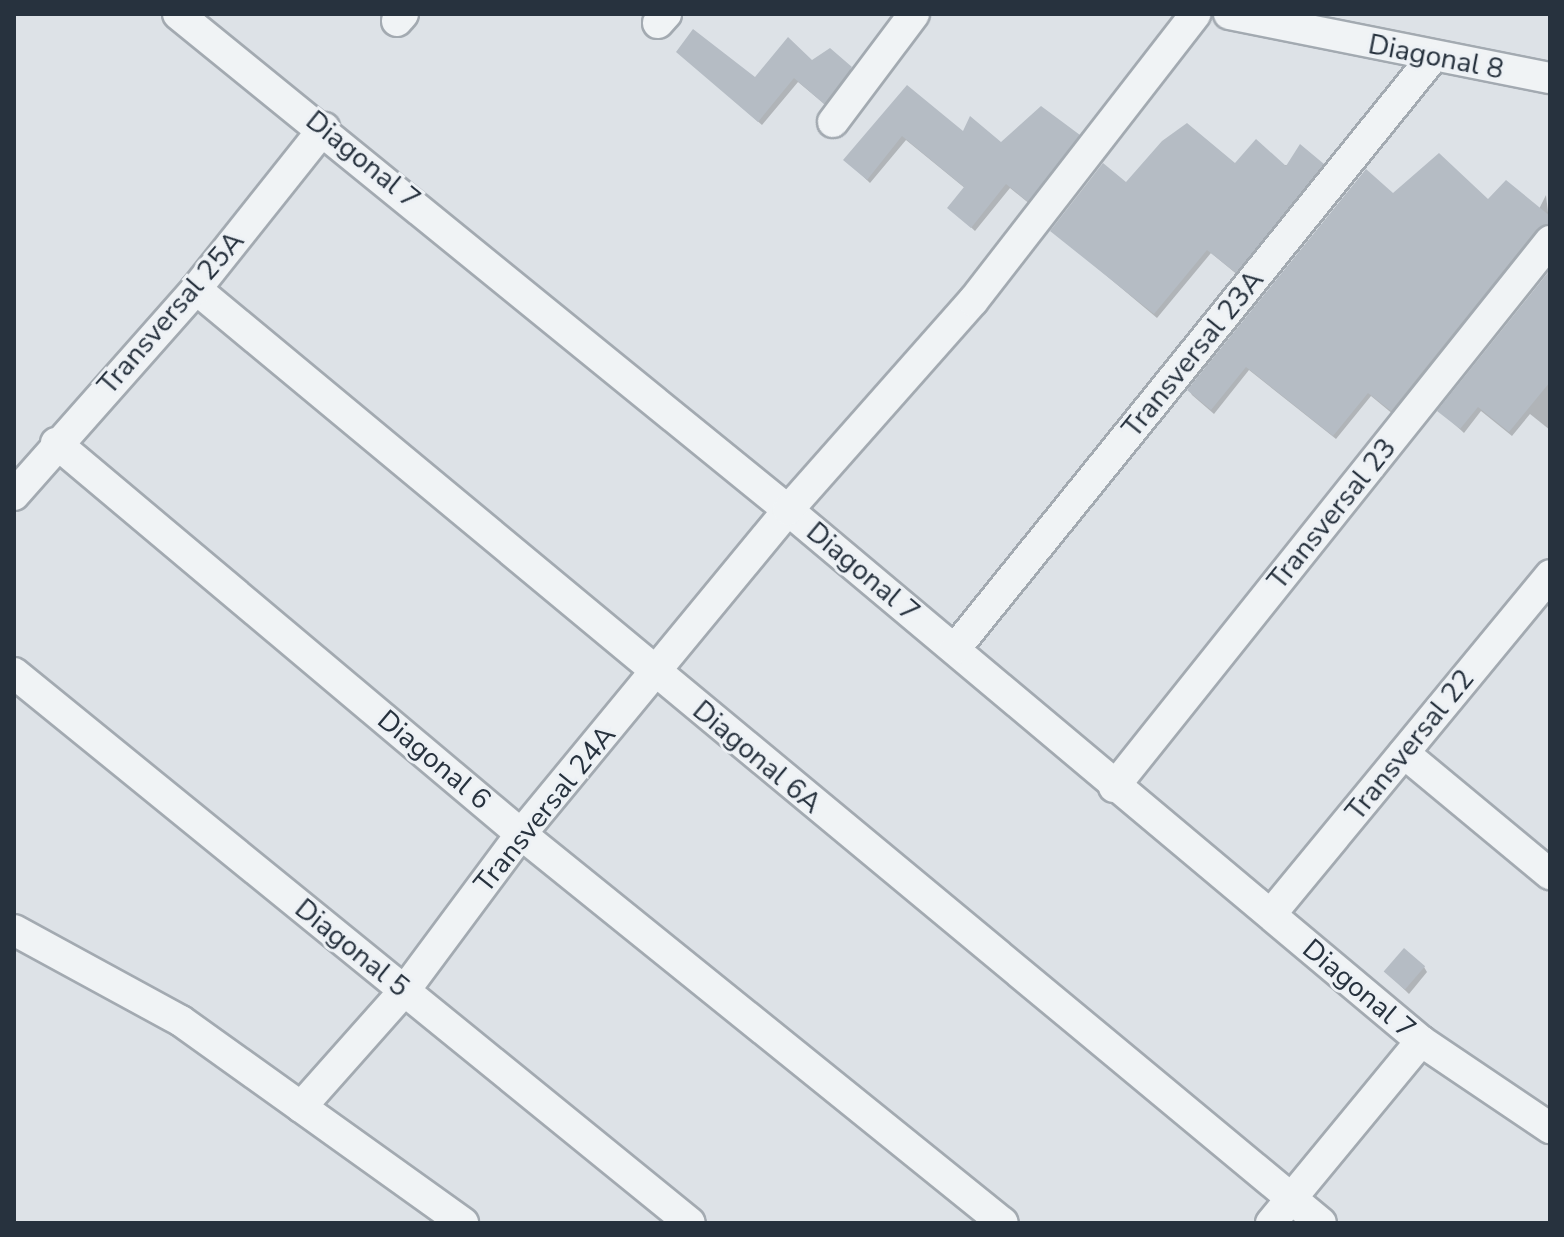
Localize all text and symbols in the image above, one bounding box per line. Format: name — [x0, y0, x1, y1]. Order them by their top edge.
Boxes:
street label: Diagonal 8 — [1365, 27, 1507, 87]
street label: Diagonal 7 — [299, 104, 427, 216]
street label: Transversal 25A — [91, 224, 251, 402]
street label: Transversal 23A — [1115, 264, 1271, 444]
street label: Transversal 23 — [1261, 432, 1403, 596]
street label: Diagonal 7 — [800, 515, 926, 629]
street label: Transversal 22 — [1339, 663, 1481, 827]
street label: Diagonal 6A — [686, 694, 828, 820]
street label: Diagonal 6 — [371, 703, 497, 817]
street label: Transversal 24A — [467, 719, 623, 899]
street label: Diagonal 5 — [288, 892, 416, 1004]
street label: Diagonal 7 — [1296, 932, 1422, 1046]

